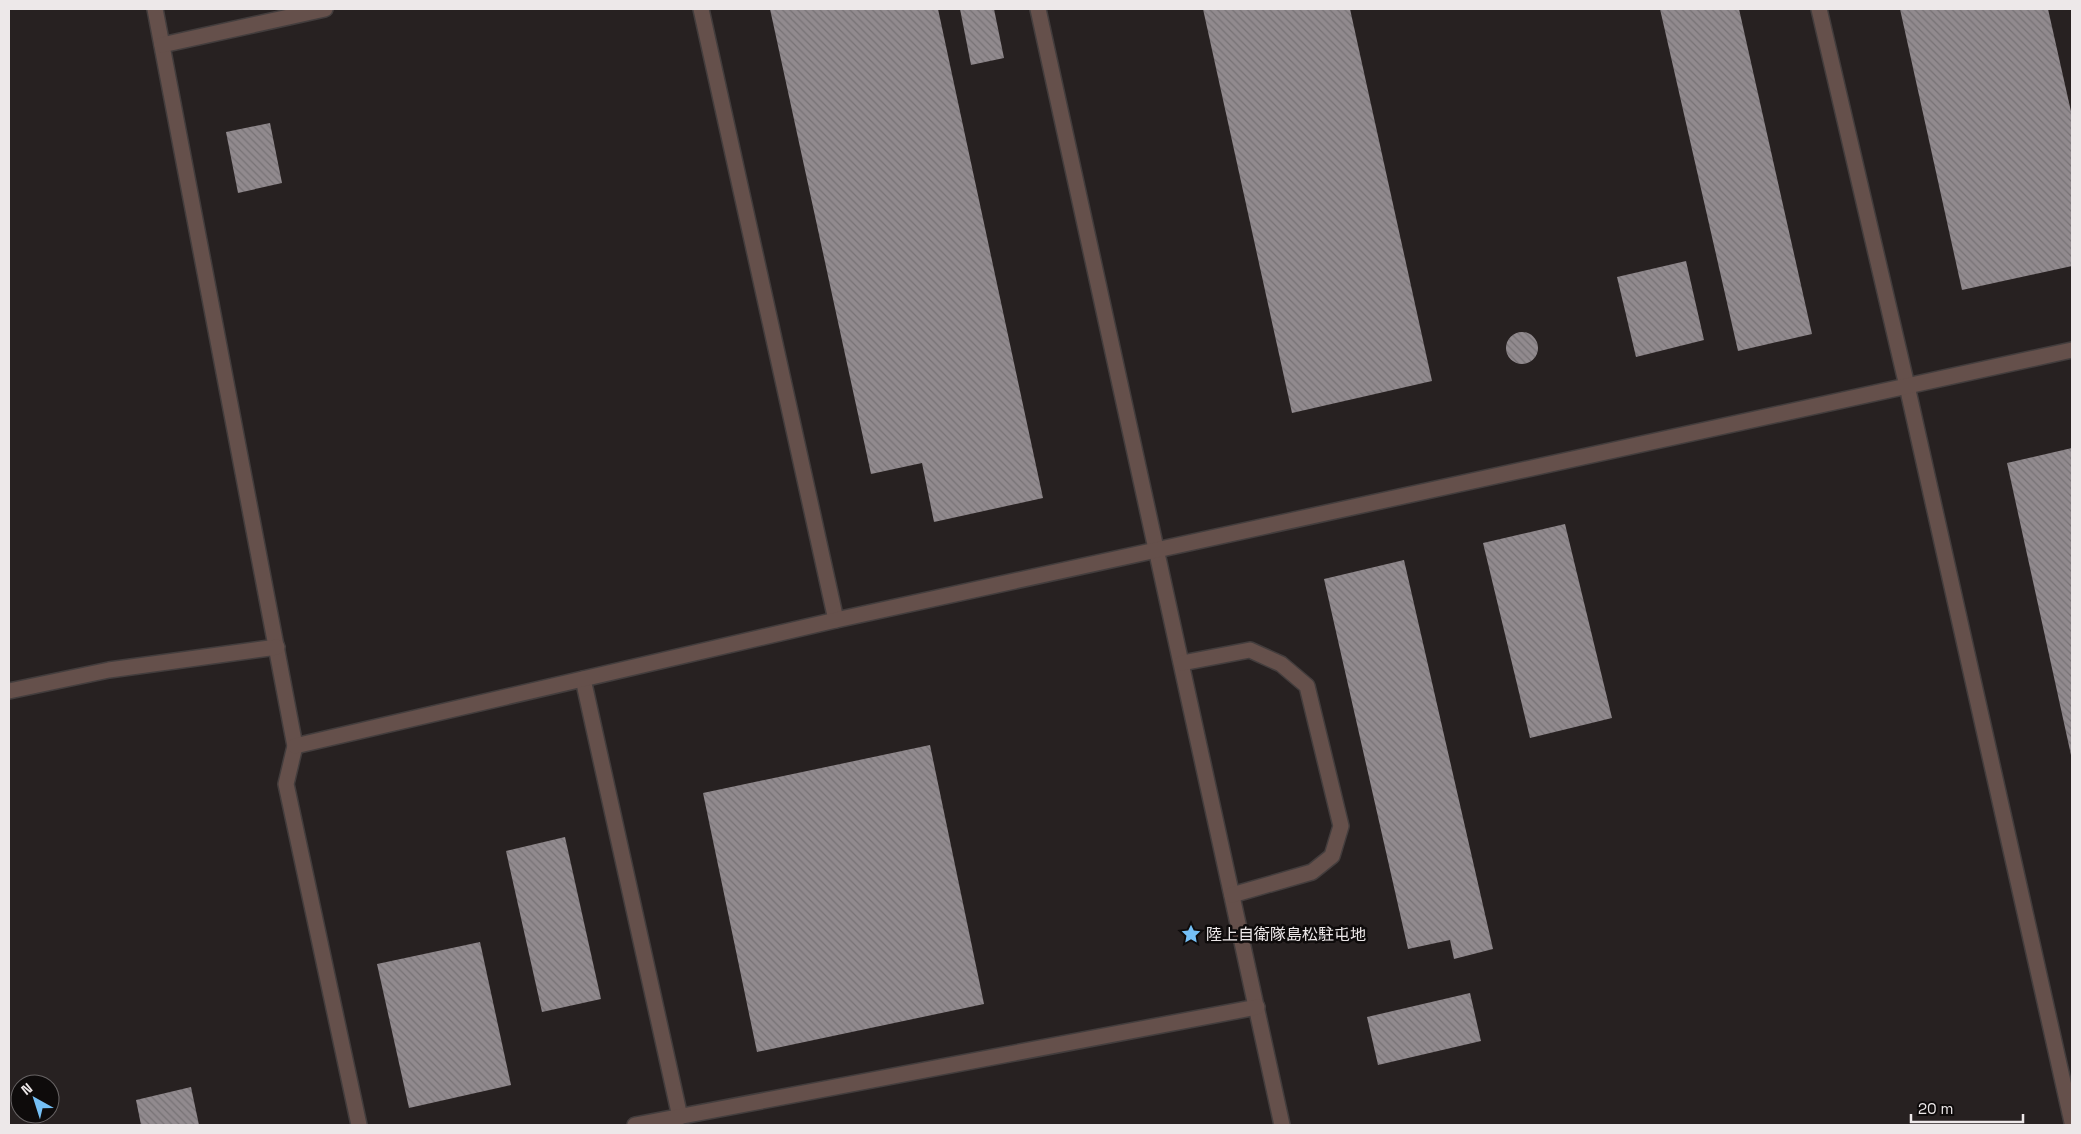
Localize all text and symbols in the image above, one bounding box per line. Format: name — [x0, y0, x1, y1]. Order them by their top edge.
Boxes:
place icon: 陸上自衛隊島松駐屯地 — [1180, 923, 1202, 945]
place label: 陸上自衛隊島松駐屯地 — [1206, 924, 1366, 945]
north arrow — [10, 1074, 60, 1124]
text: N — [18, 1079, 36, 1099]
scale bar — [1911, 1092, 2024, 1124]
text: 20 m — [1918, 1099, 1953, 1118]

